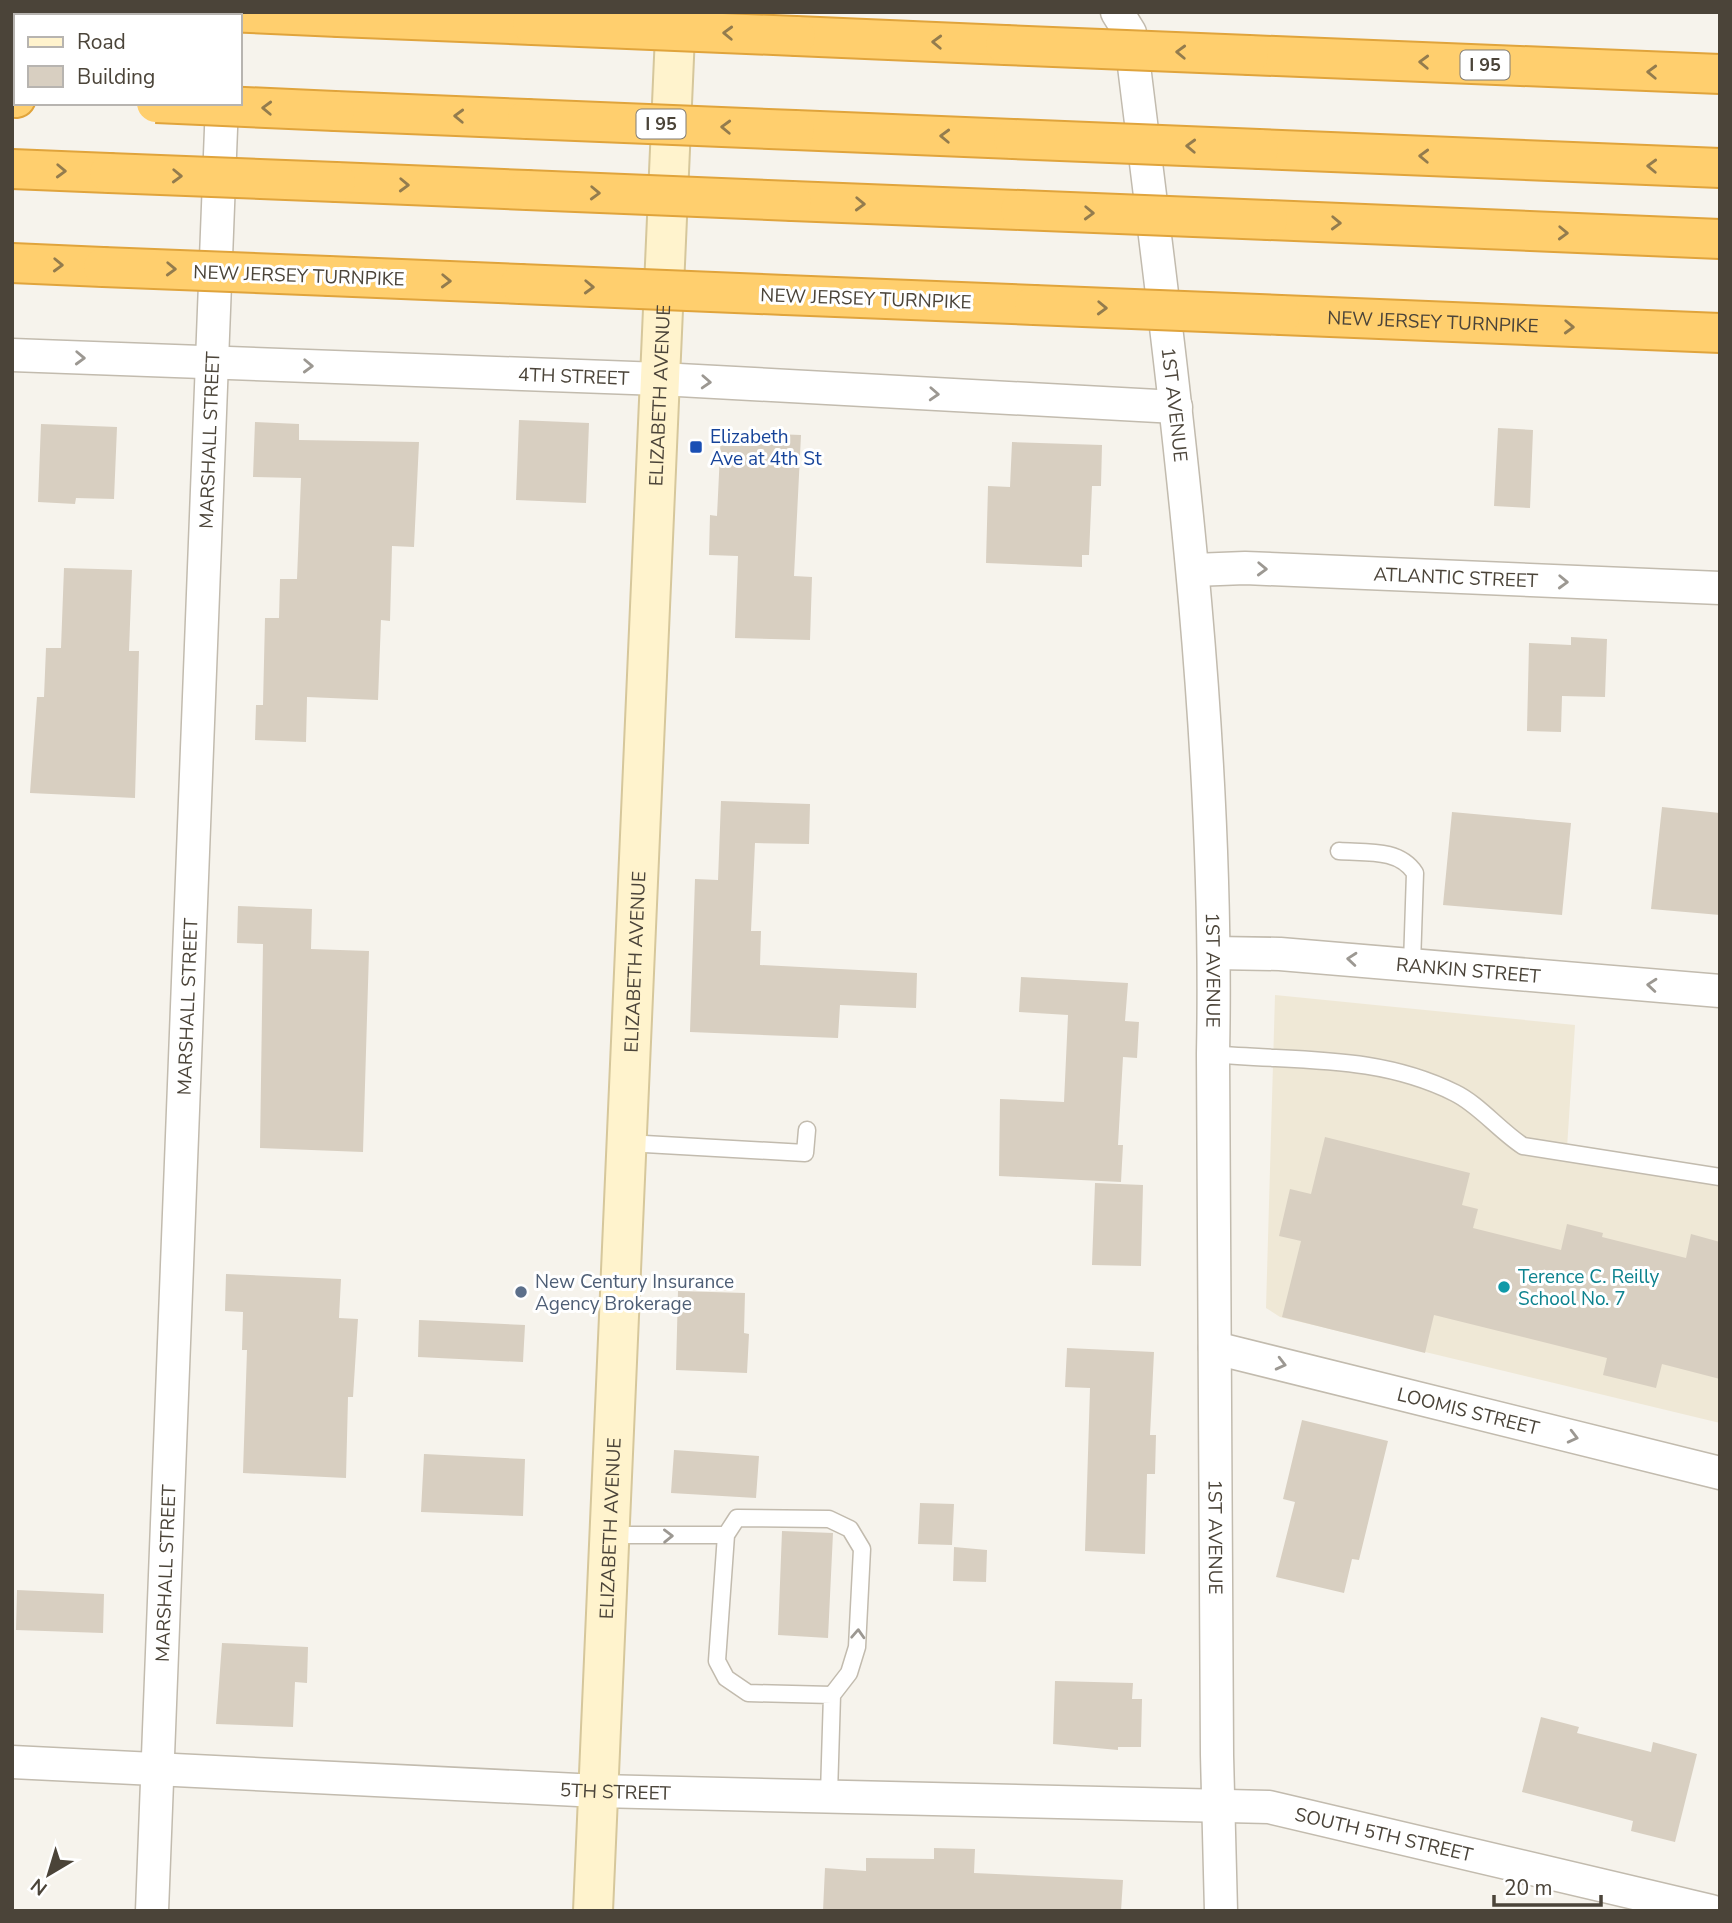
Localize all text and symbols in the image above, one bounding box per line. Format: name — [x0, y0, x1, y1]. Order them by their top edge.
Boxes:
legend — [14, 14, 242, 105]
one-way arrow — [722, 25, 733, 40]
text: Road — [77, 28, 126, 56]
one-way arrow — [931, 34, 942, 49]
one-way arrow — [1176, 45, 1187, 60]
road number: I 95 — [1460, 51, 1510, 80]
one-way arrow — [1418, 55, 1429, 70]
text: Building — [77, 63, 155, 91]
one-way arrow — [1646, 64, 1657, 79]
one-way arrow — [262, 100, 273, 115]
one-way arrow — [453, 108, 464, 123]
road number: I 95 — [636, 110, 686, 139]
one-way arrow — [721, 120, 732, 135]
one-way arrow — [939, 129, 950, 144]
one-way arrow — [1185, 139, 1196, 154]
one-way arrow — [1418, 149, 1429, 164]
one-way arrow — [1646, 158, 1657, 173]
one-way arrow — [55, 163, 66, 178]
one-way arrow — [172, 168, 183, 183]
one-way arrow — [399, 178, 410, 193]
one-way arrow — [590, 185, 601, 200]
one-way arrow — [855, 196, 866, 211]
one-way arrow — [1083, 206, 1094, 221]
one-way arrow — [1331, 216, 1342, 231]
one-way arrow — [1558, 225, 1569, 240]
one-way arrow — [52, 257, 63, 272]
street label: NEW JERSEY TURNPIKE — [193, 259, 405, 293]
one-way arrow — [166, 262, 177, 277]
one-way arrow — [441, 273, 452, 288]
one-way arrow — [583, 279, 594, 294]
street label: NEW JERSEY TURNPIKE — [760, 282, 972, 316]
one-way arrow — [1097, 300, 1108, 315]
street label: ELIZABETH AVENUE — [643, 304, 677, 487]
street label: NEW JERSEY TURNPIKE — [1327, 305, 1539, 340]
one-way arrow — [1564, 320, 1575, 335]
street label: 1ST AVENUE — [1155, 346, 1193, 463]
one-way arrow — [75, 350, 86, 365]
street label: MARSHALL STREET — [194, 350, 226, 529]
one-way arrow — [303, 358, 314, 373]
street label: 4TH STREET — [518, 362, 630, 392]
one-way arrow — [701, 374, 712, 389]
one-way arrow — [928, 387, 939, 402]
place label: Elizabeth Ave at 4th St — [710, 424, 822, 472]
marker: Elizabeth Ave at 4th St — [688, 439, 704, 455]
street label: ATLANTIC STREET — [1373, 561, 1539, 594]
one-way arrow — [1257, 562, 1268, 577]
one-way arrow — [1558, 574, 1569, 589]
street label: ELIZABETH AVENUE — [619, 871, 652, 1053]
street label: 1ST AVENUE — [1199, 912, 1226, 1028]
street label: MARSHALL STREET — [172, 917, 204, 1096]
one-way arrow — [1346, 952, 1357, 967]
street label: RANKIN STREET — [1395, 952, 1542, 990]
one-way arrow — [1646, 978, 1657, 993]
place label: Terence C. Reilly School No. 7 — [1518, 1264, 1660, 1312]
place label: New Century Insurance Agency Brokerage — [535, 1269, 734, 1317]
marker: Terence C. Reilly School No. 7 — [1496, 1279, 1512, 1295]
marker: New Century Insurance Agency Brokerage — [513, 1284, 529, 1300]
one-way arrow — [1275, 1356, 1287, 1370]
street label: LOOMIS STREET — [1394, 1382, 1542, 1442]
one-way arrow — [1567, 1429, 1579, 1443]
street label: ELIZABETH AVENUE — [594, 1437, 628, 1620]
street label: 1ST AVENUE — [1201, 1479, 1228, 1595]
street label: MARSHALL STREET — [150, 1484, 183, 1662]
one-way arrow — [663, 1528, 674, 1543]
one-way arrow — [850, 1628, 865, 1639]
street label: 5TH STREET — [559, 1777, 672, 1807]
street label: SOUTH 5TH STREET — [1292, 1802, 1476, 1869]
north arrow — [14, 1839, 84, 1909]
scale bar — [1494, 1864, 1601, 1908]
text: N — [26, 1872, 53, 1901]
text: 20 m — [1504, 1874, 1553, 1902]

